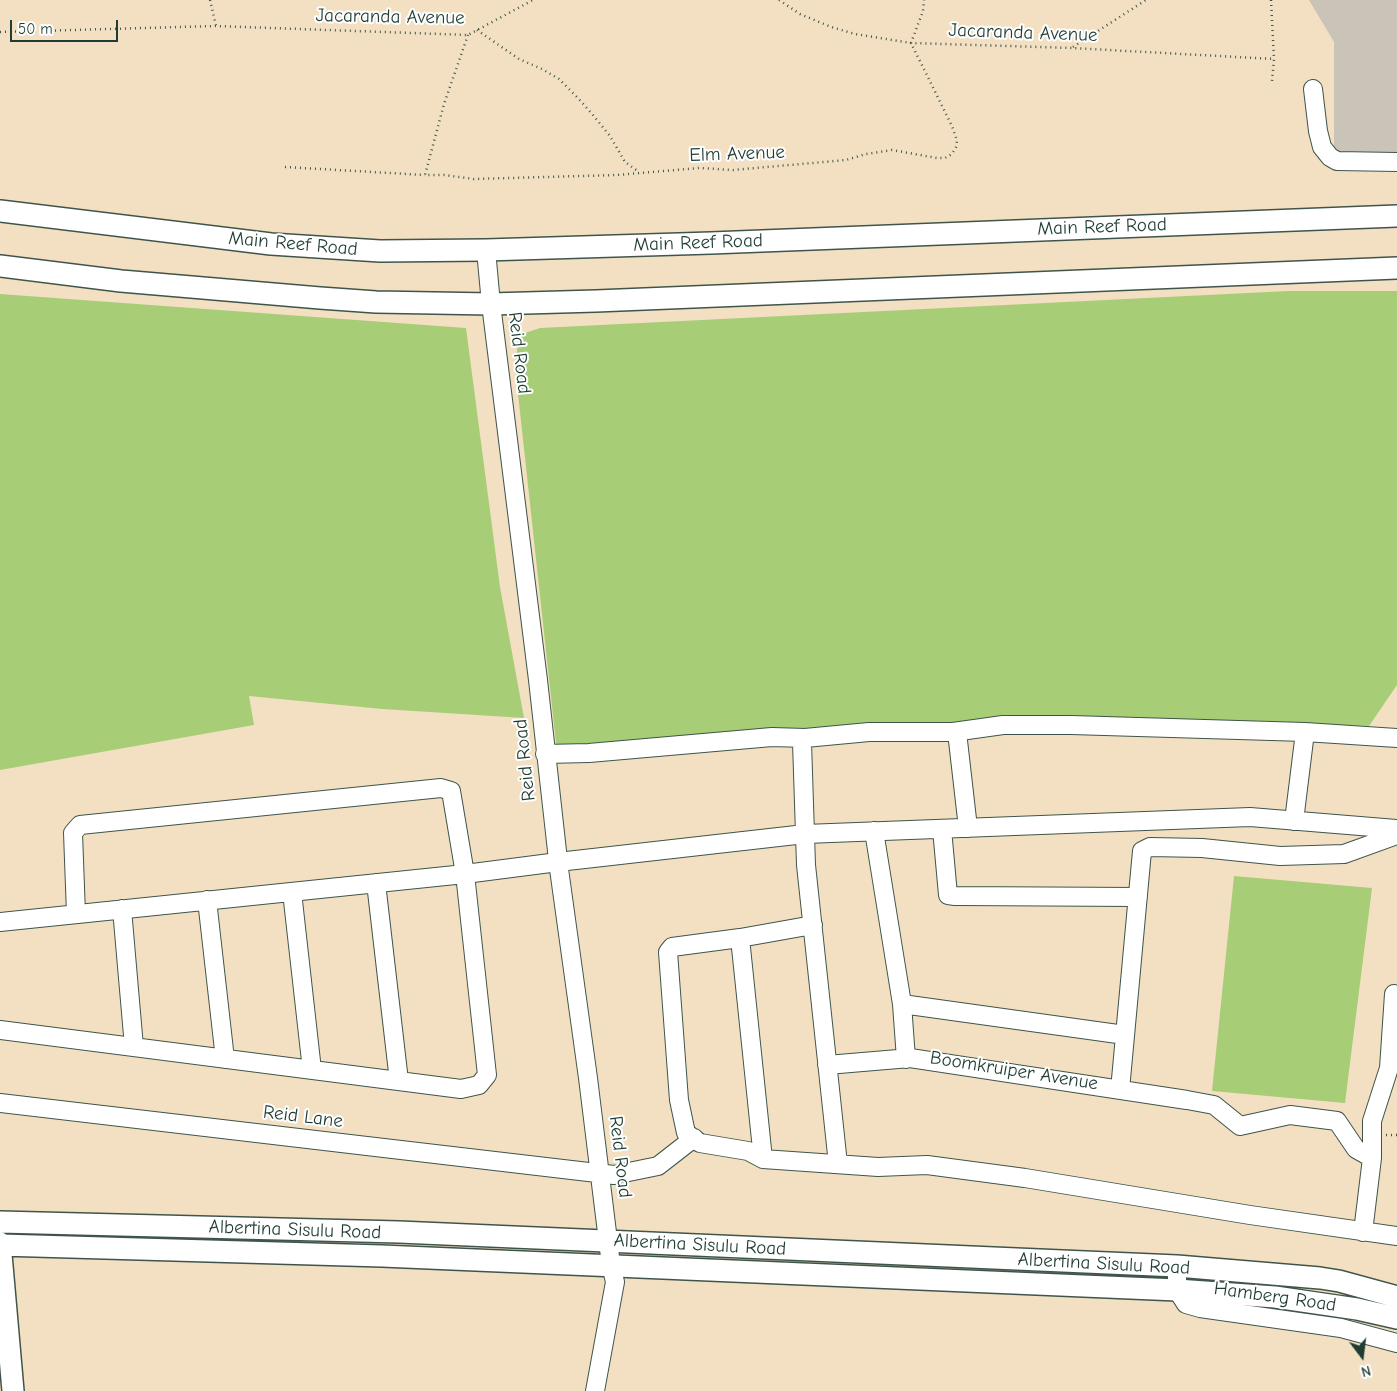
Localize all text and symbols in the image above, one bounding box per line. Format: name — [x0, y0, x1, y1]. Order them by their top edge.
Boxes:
street label: Jacaranda Avenue — [315, 4, 465, 30]
scale bar — [12, 10, 120, 42]
street label: Jacaranda Avenue — [948, 19, 1098, 47]
text: 50 m — [18, 20, 53, 38]
street label: Elm Avenue — [689, 141, 785, 167]
street label: Main Reef Road — [1037, 213, 1167, 241]
street label: Main Reef Road — [227, 227, 359, 261]
street label: Main Reef Road — [633, 229, 763, 257]
street label: Reid Road — [503, 311, 535, 395]
street label: Reid Road — [509, 718, 541, 802]
street label: Boomkruiper Avenue — [928, 1046, 1100, 1096]
street label: Reid Lane — [262, 1101, 344, 1133]
street label: Reid Road — [604, 1115, 636, 1199]
street label: Albertina Sisulu Road — [208, 1216, 382, 1244]
street label: Albertina Sisulu Road — [613, 1229, 787, 1261]
street label: Albertina Sisulu Road — [1017, 1248, 1191, 1280]
street label: Hamberg Road — [1212, 1277, 1338, 1317]
north arrow — [1337, 1331, 1387, 1381]
text: N — [1359, 1362, 1373, 1380]

